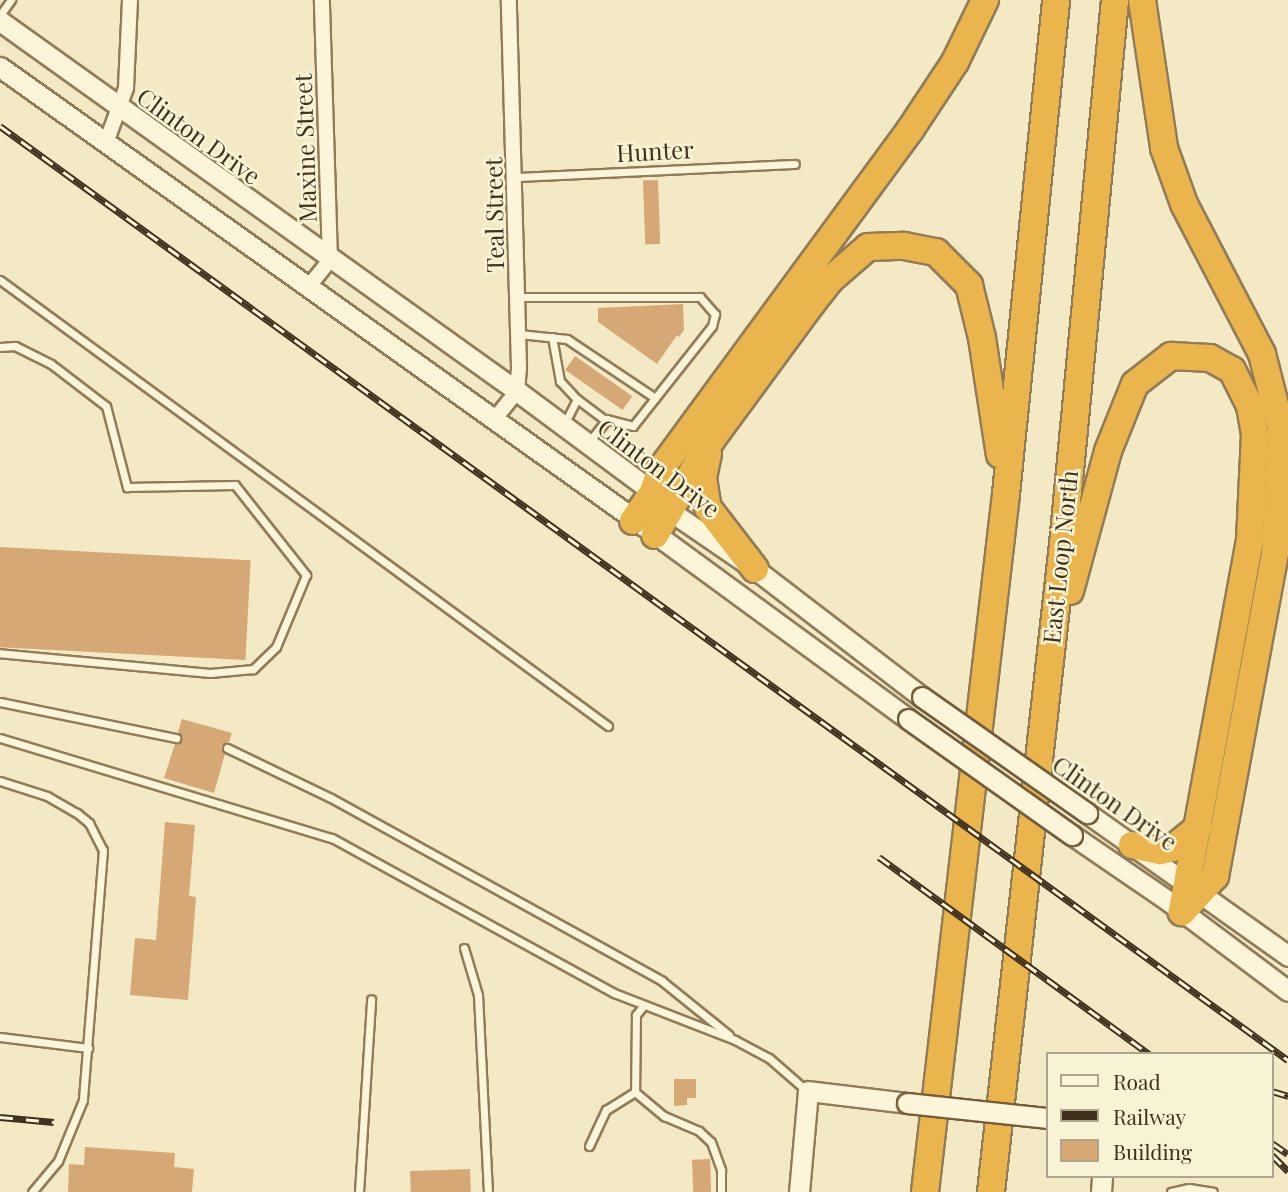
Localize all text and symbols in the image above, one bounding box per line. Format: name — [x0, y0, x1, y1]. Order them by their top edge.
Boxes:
street label: Maxine Street — [288, 73, 322, 223]
street label: Clinton Drive — [132, 82, 266, 190]
street label: Hunter — [616, 135, 694, 167]
street label: Teal Street — [479, 157, 509, 273]
street label: Clinton Drive — [592, 413, 726, 523]
street label: East Loop North — [1037, 468, 1083, 646]
street label: Clinton Drive — [1047, 750, 1183, 856]
legend — [1046, 1052, 1274, 1178]
text: Road — [1113, 1067, 1161, 1095]
text: Railway — [1113, 1102, 1186, 1130]
text: Building — [1113, 1137, 1192, 1165]

